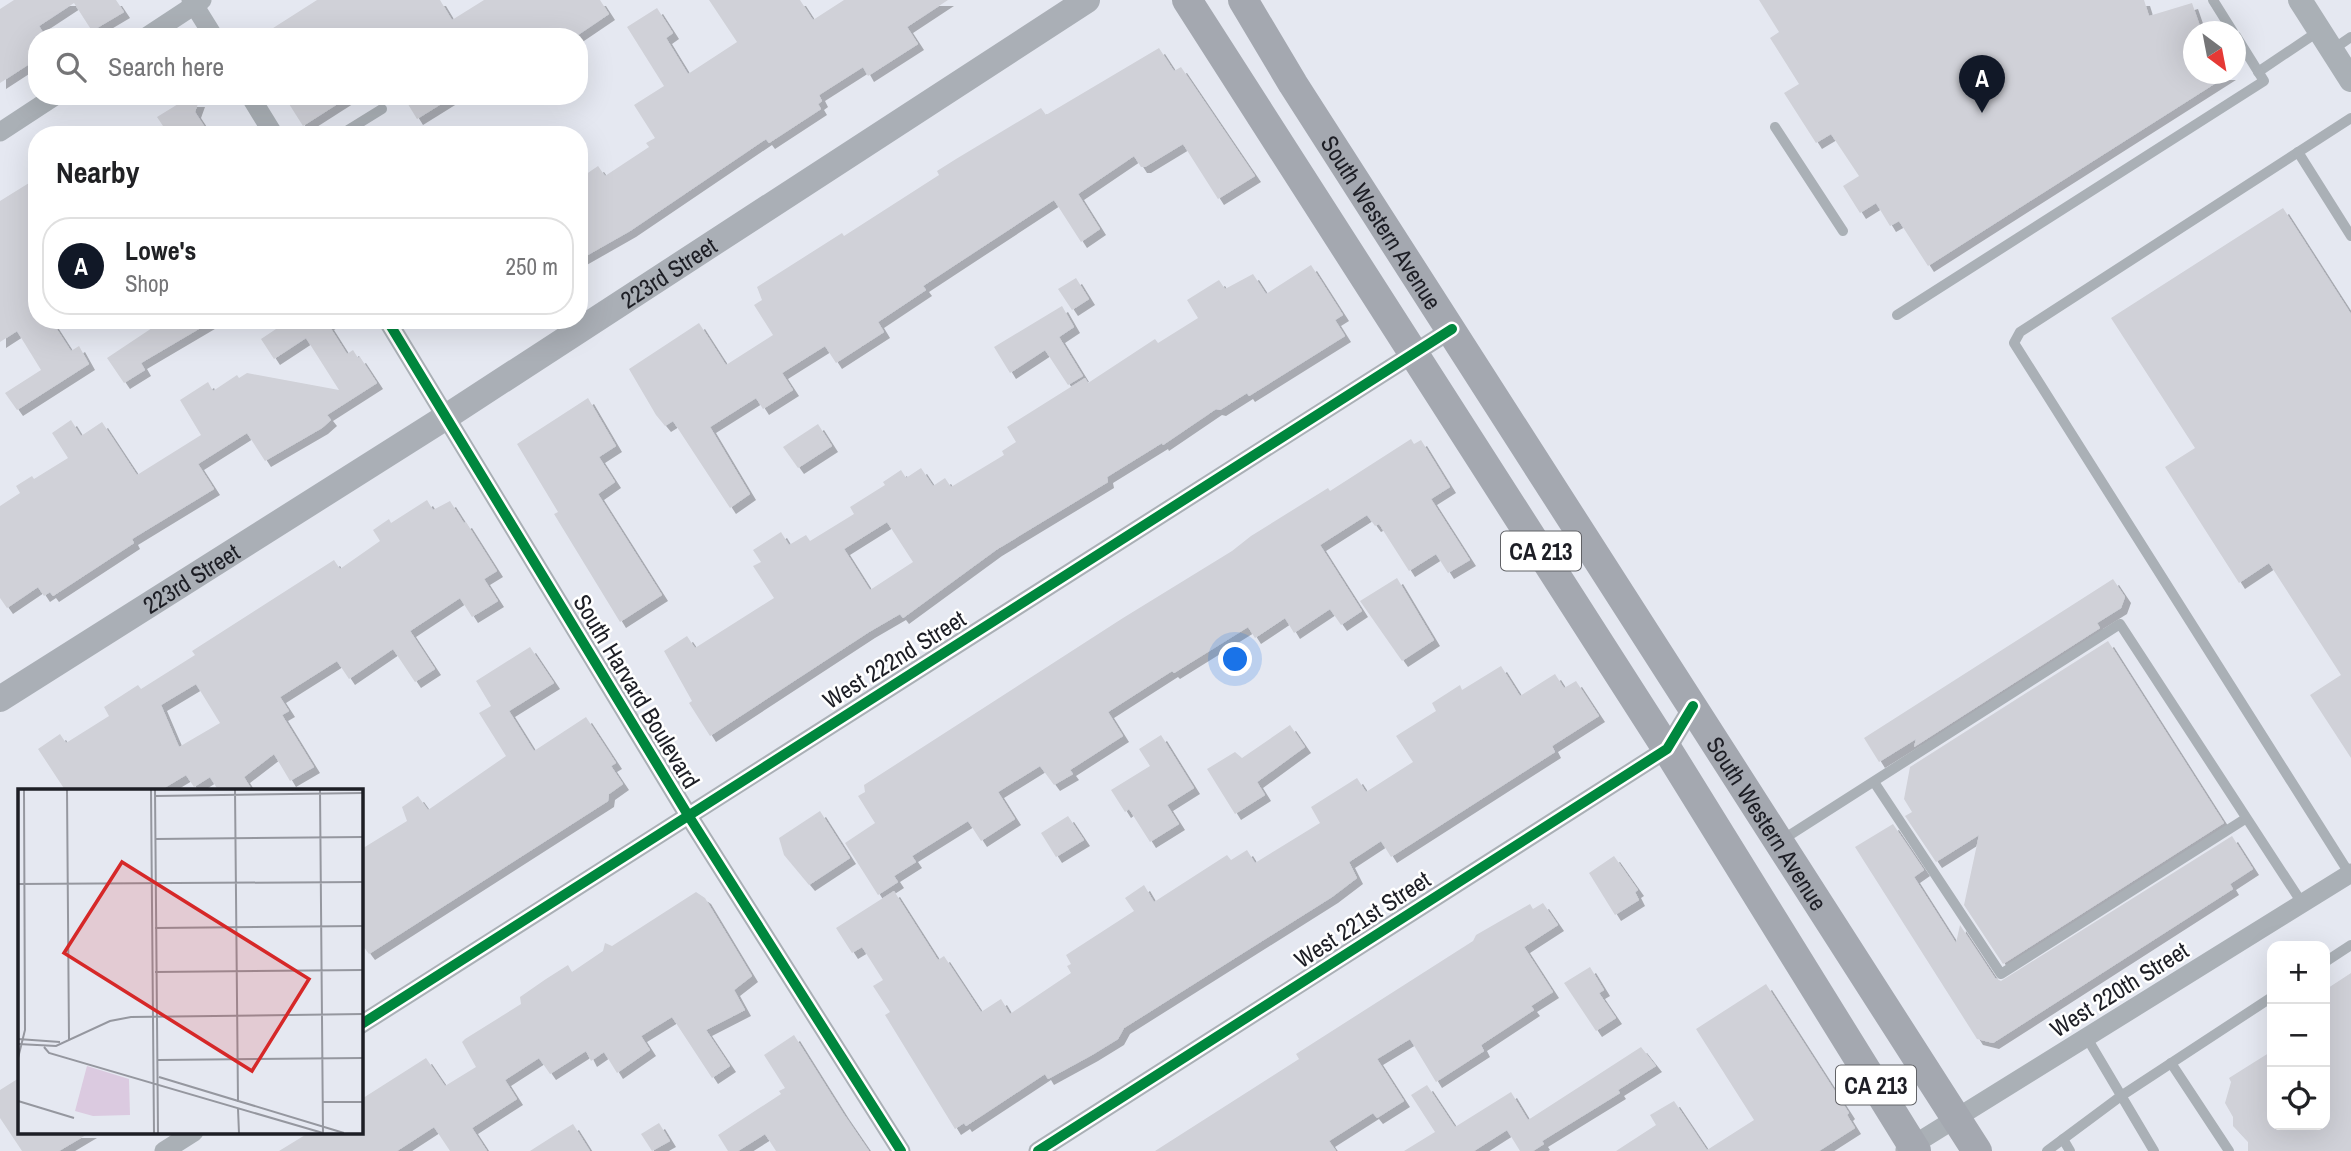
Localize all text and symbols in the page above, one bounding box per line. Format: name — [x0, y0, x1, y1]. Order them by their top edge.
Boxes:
north arrow — [2183, 21, 2246, 84]
search box — [28, 28, 588, 105]
icon: search — [52, 48, 90, 86]
text: Search here — [108, 49, 224, 84]
pin: A — [1959, 55, 2005, 113]
street label: South Western Avenue — [1314, 129, 1449, 315]
text: Nearby — [56, 152, 139, 192]
street label: 223rd Street — [614, 229, 723, 315]
text: Lowe's — [125, 233, 196, 268]
text: A — [74, 251, 88, 282]
text: 250 m — [506, 251, 558, 282]
text: Shop — [125, 268, 169, 299]
road number: CA 213 — [1501, 531, 1581, 570]
street label: 223rd Street — [137, 535, 246, 621]
street label: South Harvard Boulevard — [566, 588, 708, 794]
street label: West 222nd Street — [817, 602, 972, 716]
your location — [1218, 642, 1252, 676]
street label: South Western Avenue — [1699, 730, 1835, 917]
inset map — [18, 789, 362, 1134]
street label: West 221st Street — [1288, 863, 1437, 975]
street label: West 220th Street — [2044, 934, 2195, 1044]
map controls — [2267, 941, 2330, 1130]
button: + — [2267, 941, 2330, 1004]
button: − — [2267, 1004, 2330, 1067]
road number: CA 213 — [1836, 1066, 1916, 1104]
button: locate — [2267, 1067, 2330, 1130]

